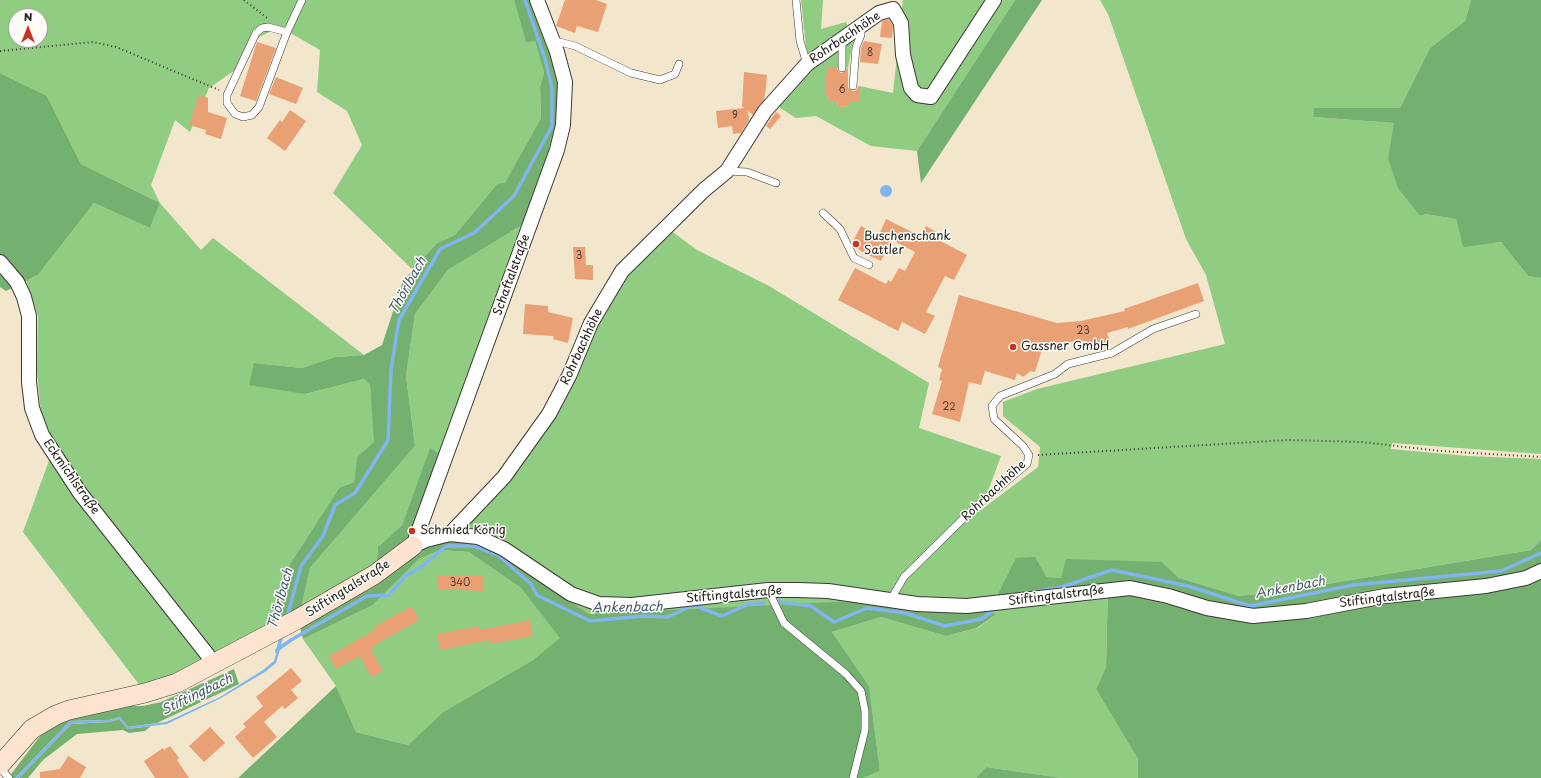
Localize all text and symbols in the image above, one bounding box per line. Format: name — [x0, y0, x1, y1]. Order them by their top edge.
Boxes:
north arrow — [8, 8, 48, 48]
text: N — [24, 8, 32, 25]
street label: Rohrbachhöhe — [807, 9, 883, 67]
house number: 8 — [867, 47, 873, 59]
house number: 6 — [838, 84, 846, 96]
house number: 9 — [732, 110, 738, 122]
place label: Buschenschank Sattler — [864, 230, 951, 258]
street label: Schaftalstraße — [491, 232, 533, 318]
marker: Buschenschank Sattler — [851, 239, 861, 249]
house number: 3 — [576, 250, 582, 262]
water label: Thörlbach — [386, 255, 430, 317]
street label: Rohrbachhöhe — [558, 307, 606, 387]
house number: 23 — [1076, 325, 1090, 337]
place label: Gassner GmbH — [1021, 340, 1109, 354]
marker: Gassner GmbH — [1008, 342, 1018, 352]
house number: 22 — [942, 401, 956, 413]
street label: Eckmichlstraße — [40, 437, 102, 517]
street label: Rohrbachhöhe — [959, 458, 1029, 524]
place label: Schmied König — [420, 524, 506, 538]
marker: Schmied König — [407, 526, 417, 536]
street label: Stiftingtalstraße — [303, 557, 393, 621]
water label: Thörlbach — [265, 567, 297, 631]
water label: Ankenbach — [1254, 574, 1326, 602]
house number: 340 — [450, 577, 470, 589]
street label: Stiftingtalstraße — [1007, 583, 1105, 609]
street label: Stiftingtalstraße — [685, 584, 783, 606]
street label: Stiftingtalstraße — [1338, 585, 1436, 611]
water label: Ankenbach — [591, 600, 663, 616]
water label: Stiftingbach — [159, 671, 235, 719]

